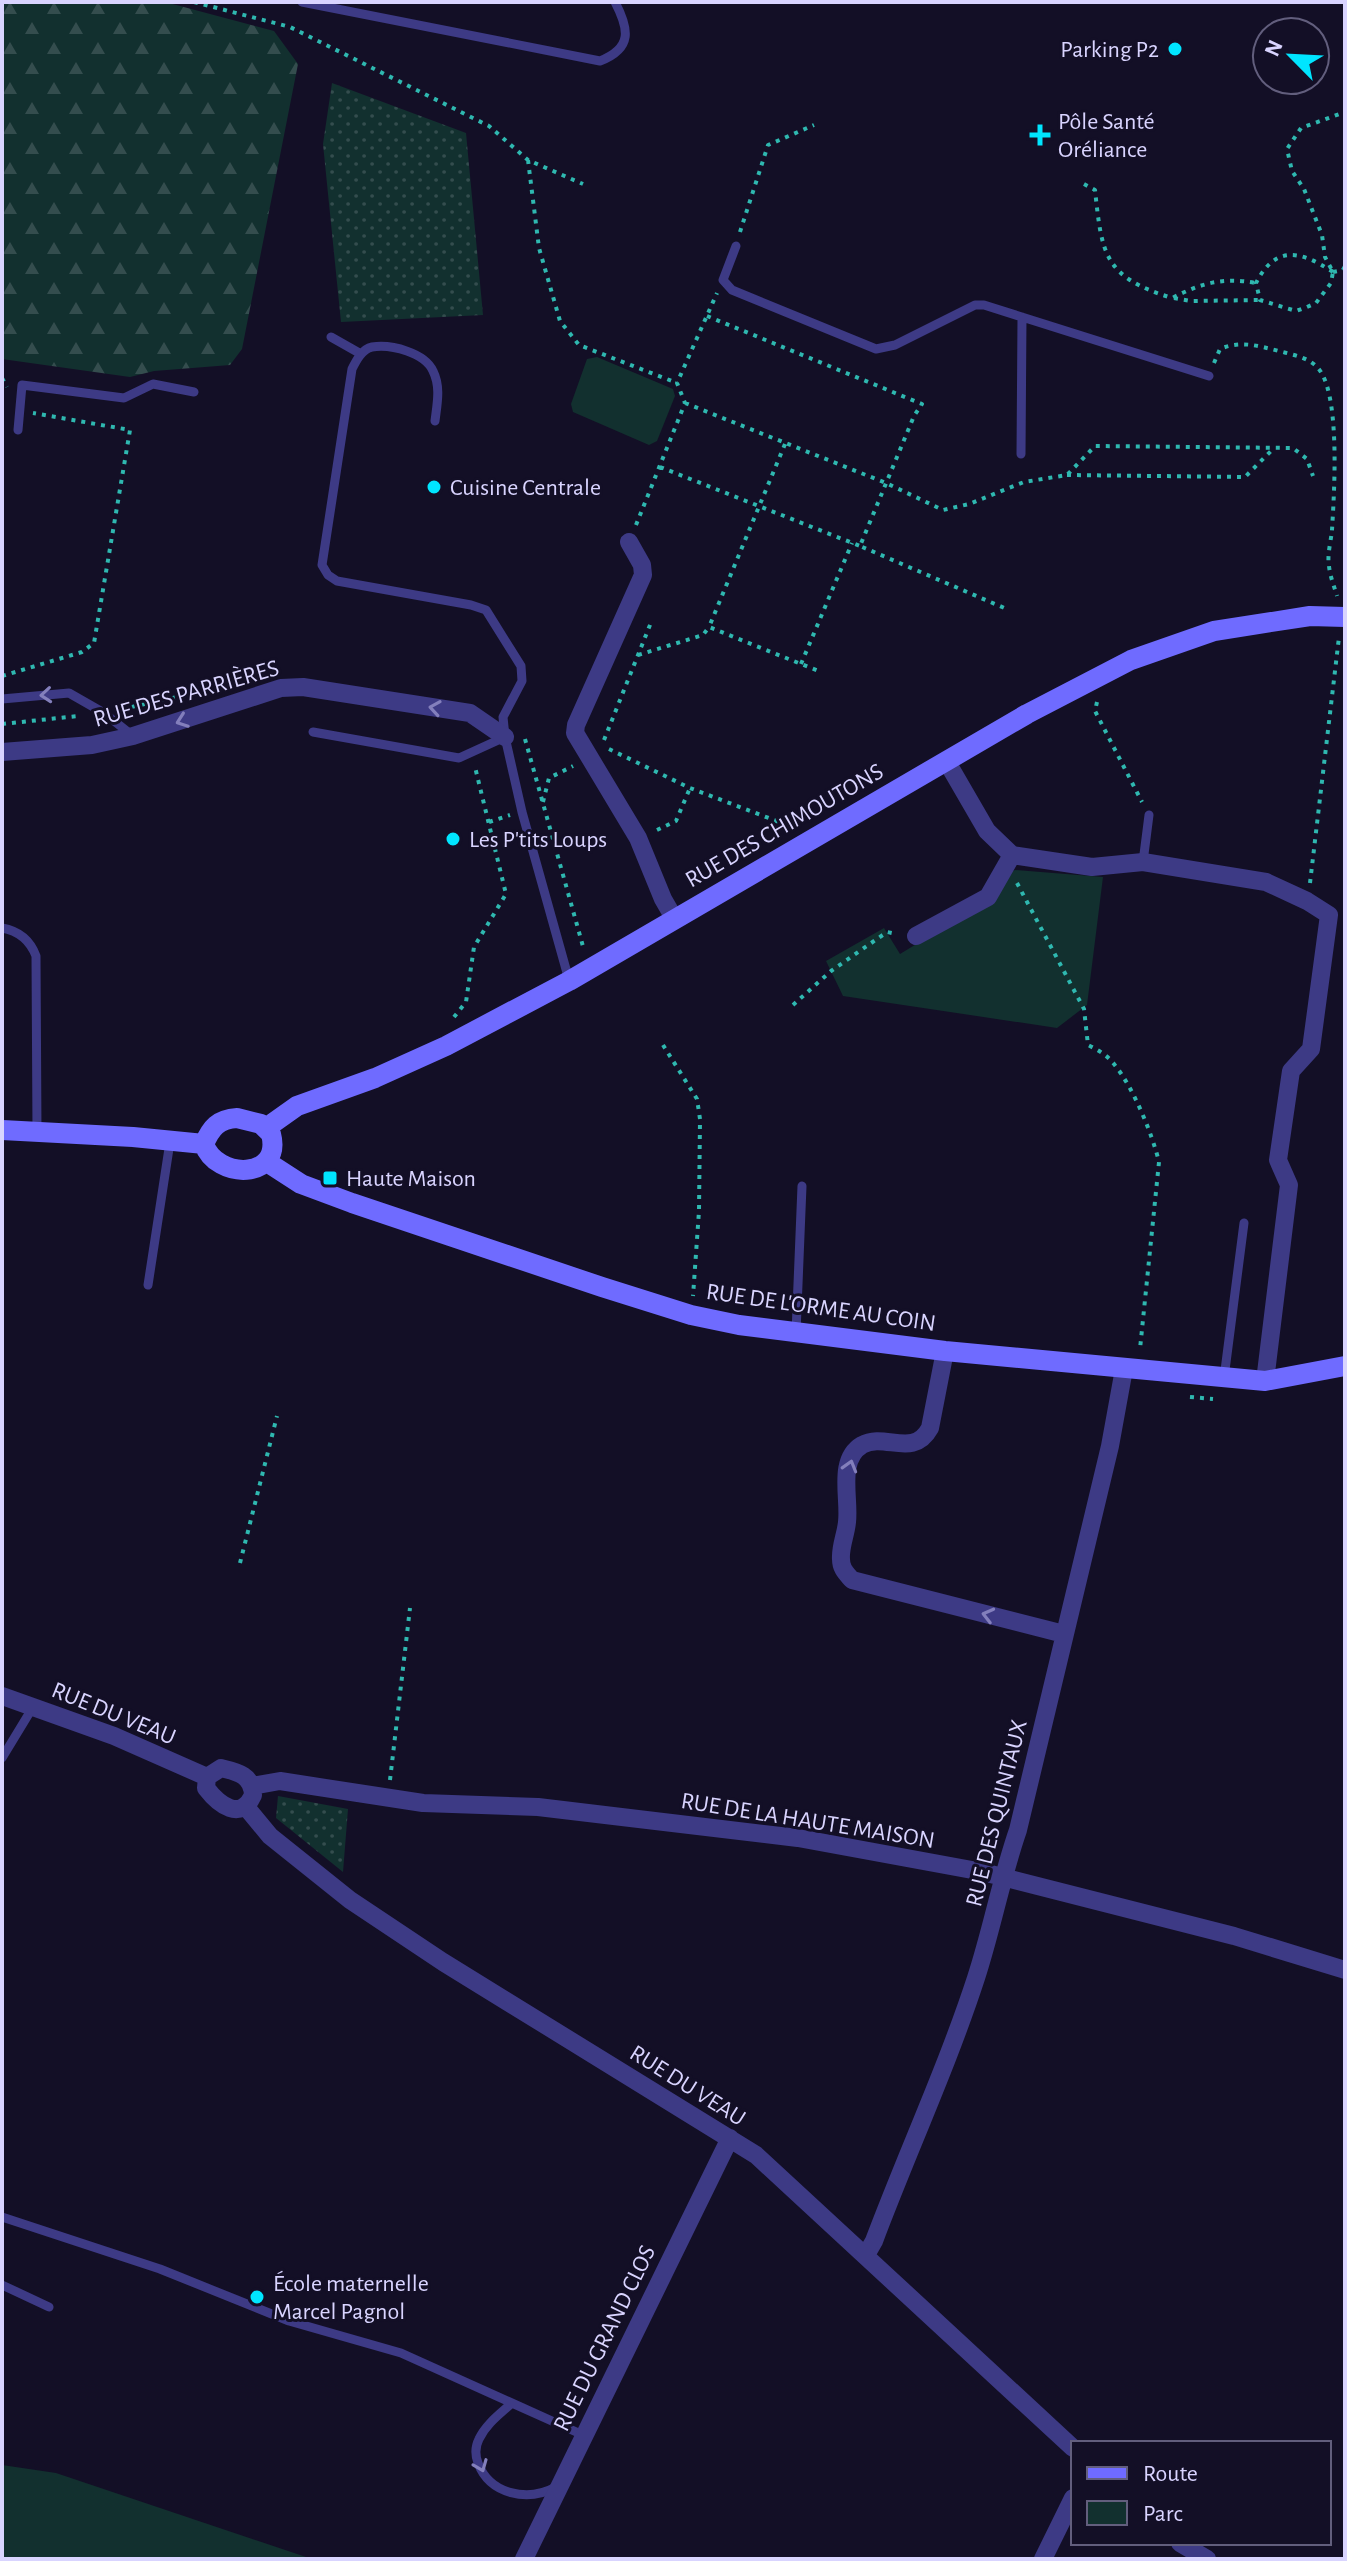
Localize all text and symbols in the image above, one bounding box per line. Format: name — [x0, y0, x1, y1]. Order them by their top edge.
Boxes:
north arrow — [1251, 16, 1331, 96]
text: N — [1260, 37, 1287, 60]
place label: Parking P2 — [1060, 38, 1159, 62]
marker: Parking P2 — [1166, 40, 1184, 58]
place label: Pôle Santé Oréliance — [1058, 110, 1155, 162]
marker: Pôle Santé Oréliance — [1029, 124, 1051, 146]
place label: Cuisine Centrale — [450, 476, 601, 500]
marker: Cuisine Centrale — [425, 478, 443, 496]
street label: RUE DES PARRIÈRES — [90, 654, 282, 732]
one-way arrow — [39, 686, 52, 703]
one-way arrow — [428, 700, 442, 717]
one-way arrow — [176, 712, 190, 728]
street label: RUE DES CHIMOUTONS — [681, 759, 888, 892]
place label: Les P'tits Loups — [469, 828, 607, 852]
marker: Les P'tits Loups — [444, 830, 462, 848]
place label: Haute Maison — [346, 1167, 476, 1191]
marker: Haute Maison — [321, 1169, 339, 1187]
street label: RUE DE L'ORME AU COIN — [704, 1280, 937, 1336]
one-way arrow — [841, 1460, 857, 1473]
one-way arrow — [982, 1607, 996, 1624]
street label: RUE DU VEAU — [48, 1678, 179, 1750]
street label: RUE DES QUINTAUX — [962, 1717, 1032, 1909]
street label: RUE DE LA HAUTE MAISON — [679, 1789, 936, 1853]
street label: RUE DU VEAU — [625, 2041, 750, 2131]
street label: RUE DU GRAND CLOS — [550, 2242, 660, 2435]
place label: École maternelle Marcel Pagnol — [273, 2270, 429, 2324]
marker: École maternelle Marcel Pagnol — [248, 2288, 266, 2306]
legend — [1071, 2441, 1331, 2545]
one-way arrow — [471, 2458, 488, 2472]
text: Route — [1143, 2462, 1198, 2486]
text: Parc — [1143, 2502, 1183, 2526]

